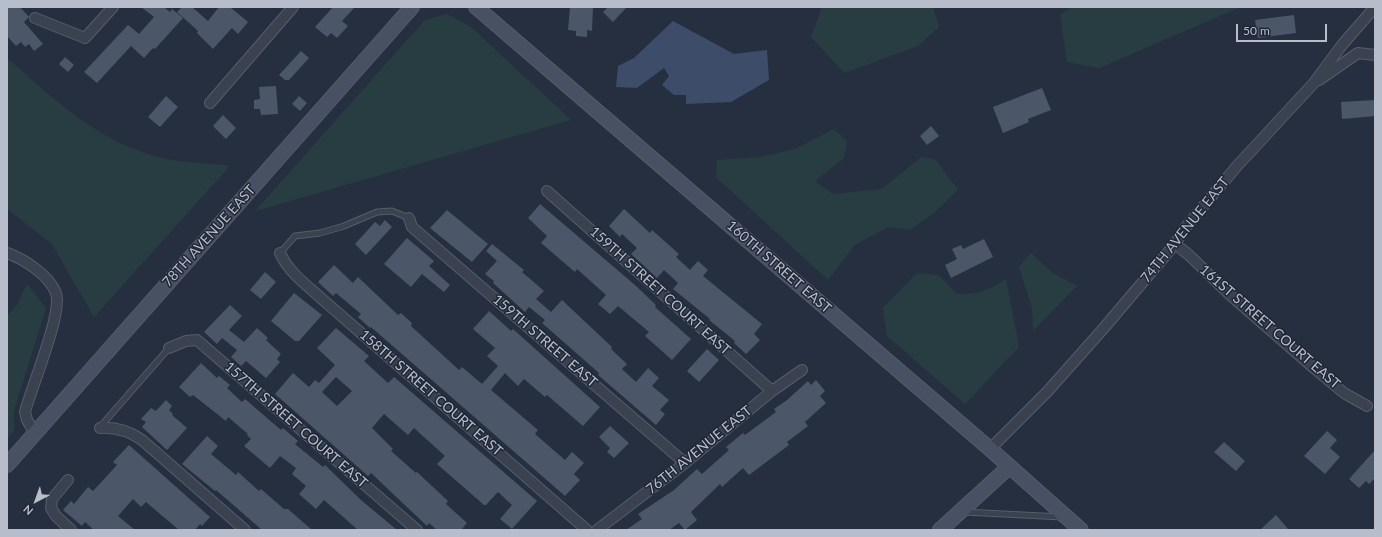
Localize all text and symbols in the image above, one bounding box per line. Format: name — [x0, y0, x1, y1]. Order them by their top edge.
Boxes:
scale bar — [1238, 16, 1329, 42]
text: 50 m — [1243, 23, 1270, 38]
street label: 74TH AVENUE EAST — [1137, 174, 1233, 286]
street label: 78TH AVENUE EAST — [159, 182, 259, 290]
street label: 160TH STREET EAST — [723, 217, 835, 317]
street label: 159TH STREET COURT EAST — [586, 223, 734, 359]
street label: 161ST STREET COURT EAST — [1196, 261, 1344, 393]
street label: 159TH STREET EAST — [489, 291, 601, 391]
street label: 158TH STREET COURT EAST — [356, 326, 506, 460]
street label: 157TH STREET COURT EAST — [221, 358, 371, 492]
street label: 76TH AVENUE EAST — [643, 402, 755, 498]
north arrow — [16, 481, 56, 521]
text: N — [20, 503, 35, 518]

